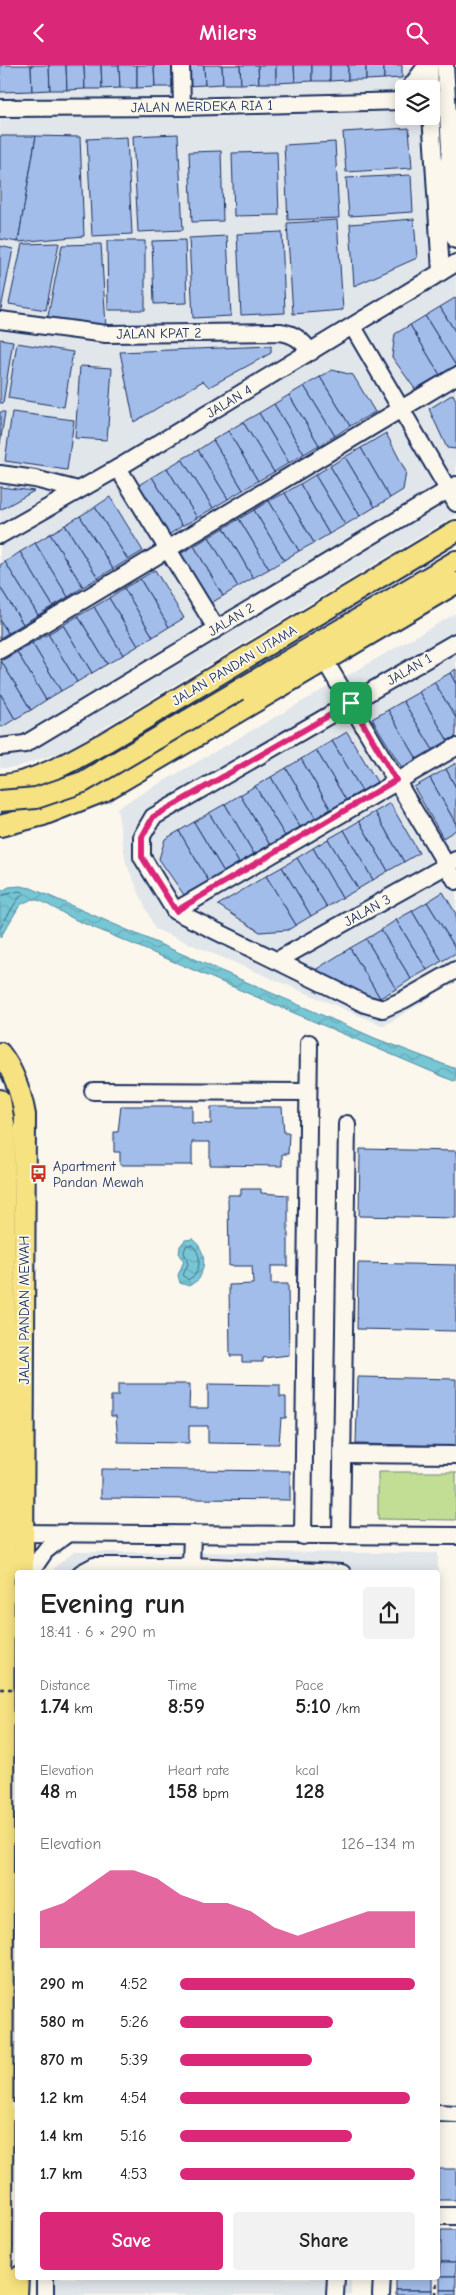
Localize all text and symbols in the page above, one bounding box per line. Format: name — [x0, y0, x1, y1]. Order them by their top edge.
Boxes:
icon: back — [25, 19, 53, 47]
icon: search — [403, 19, 431, 47]
text: Milers — [199, 20, 257, 46]
map controls — [395, 80, 440, 125]
button: layers — [395, 80, 440, 125]
street label: JALAN MERDEKA RIA 1 — [131, 97, 273, 116]
street label: JALAN KPAT 2 — [116, 324, 202, 343]
street label: JALAN 4 — [203, 381, 255, 422]
street label: JALAN 2 — [205, 599, 257, 640]
street label: JALAN PANDAN UTAMA — [169, 621, 300, 709]
street label: JALAN 1 — [384, 650, 435, 689]
pin — [330, 682, 372, 724]
icon: arrive — [337, 689, 365, 717]
street label: JALAN 3 — [341, 891, 394, 930]
place label: Apartment Pandan Mewah — [53, 1158, 144, 1191]
bus stop icon: Apartment Pandan Mewah — [29, 1164, 49, 1184]
street label: JALAN PANDAN MEWAH — [16, 1236, 33, 1384]
button: share — [363, 1587, 415, 1639]
text: Evening run — [40, 1588, 185, 1620]
text: 18:41 · 6 × 290 m — [40, 1623, 156, 1641]
text: Distance — [40, 1677, 90, 1694]
text: Time — [168, 1677, 197, 1694]
text: Pace — [295, 1677, 324, 1694]
text: 1.74 — [40, 1694, 70, 1718]
text: 8:59 — [168, 1694, 205, 1718]
text: 5:10 — [295, 1694, 331, 1718]
text: km — [70, 1700, 93, 1717]
text: /km — [331, 1700, 360, 1717]
text: Elevation — [40, 1762, 94, 1779]
text: Heart rate — [168, 1762, 229, 1779]
text: kcal — [295, 1762, 319, 1779]
text: 48 — [40, 1779, 61, 1803]
text: 158 — [168, 1779, 198, 1803]
text: 128 — [295, 1779, 325, 1803]
text: m — [61, 1785, 77, 1802]
text: bpm — [198, 1785, 229, 1802]
text: Elevation — [40, 1835, 101, 1853]
text: 126–134 m — [341, 1835, 415, 1853]
text: 290 m — [40, 1975, 84, 1993]
text: 4:52 — [120, 1975, 148, 1993]
text: 580 m — [40, 2013, 84, 2031]
text: 5:26 — [120, 2013, 149, 2031]
text: 870 m — [40, 2051, 83, 2069]
text: 5:39 — [120, 2051, 148, 2069]
text: 1.2 km — [40, 2089, 83, 2107]
text: 4:54 — [120, 2089, 147, 2107]
text: 1.4 km — [40, 2127, 83, 2145]
text: 5:16 — [120, 2127, 147, 2145]
text: 1.7 km — [40, 2165, 83, 2183]
text: 4:53 — [120, 2165, 147, 2183]
button: Save — [40, 2212, 223, 2270]
button: Share — [233, 2212, 415, 2270]

